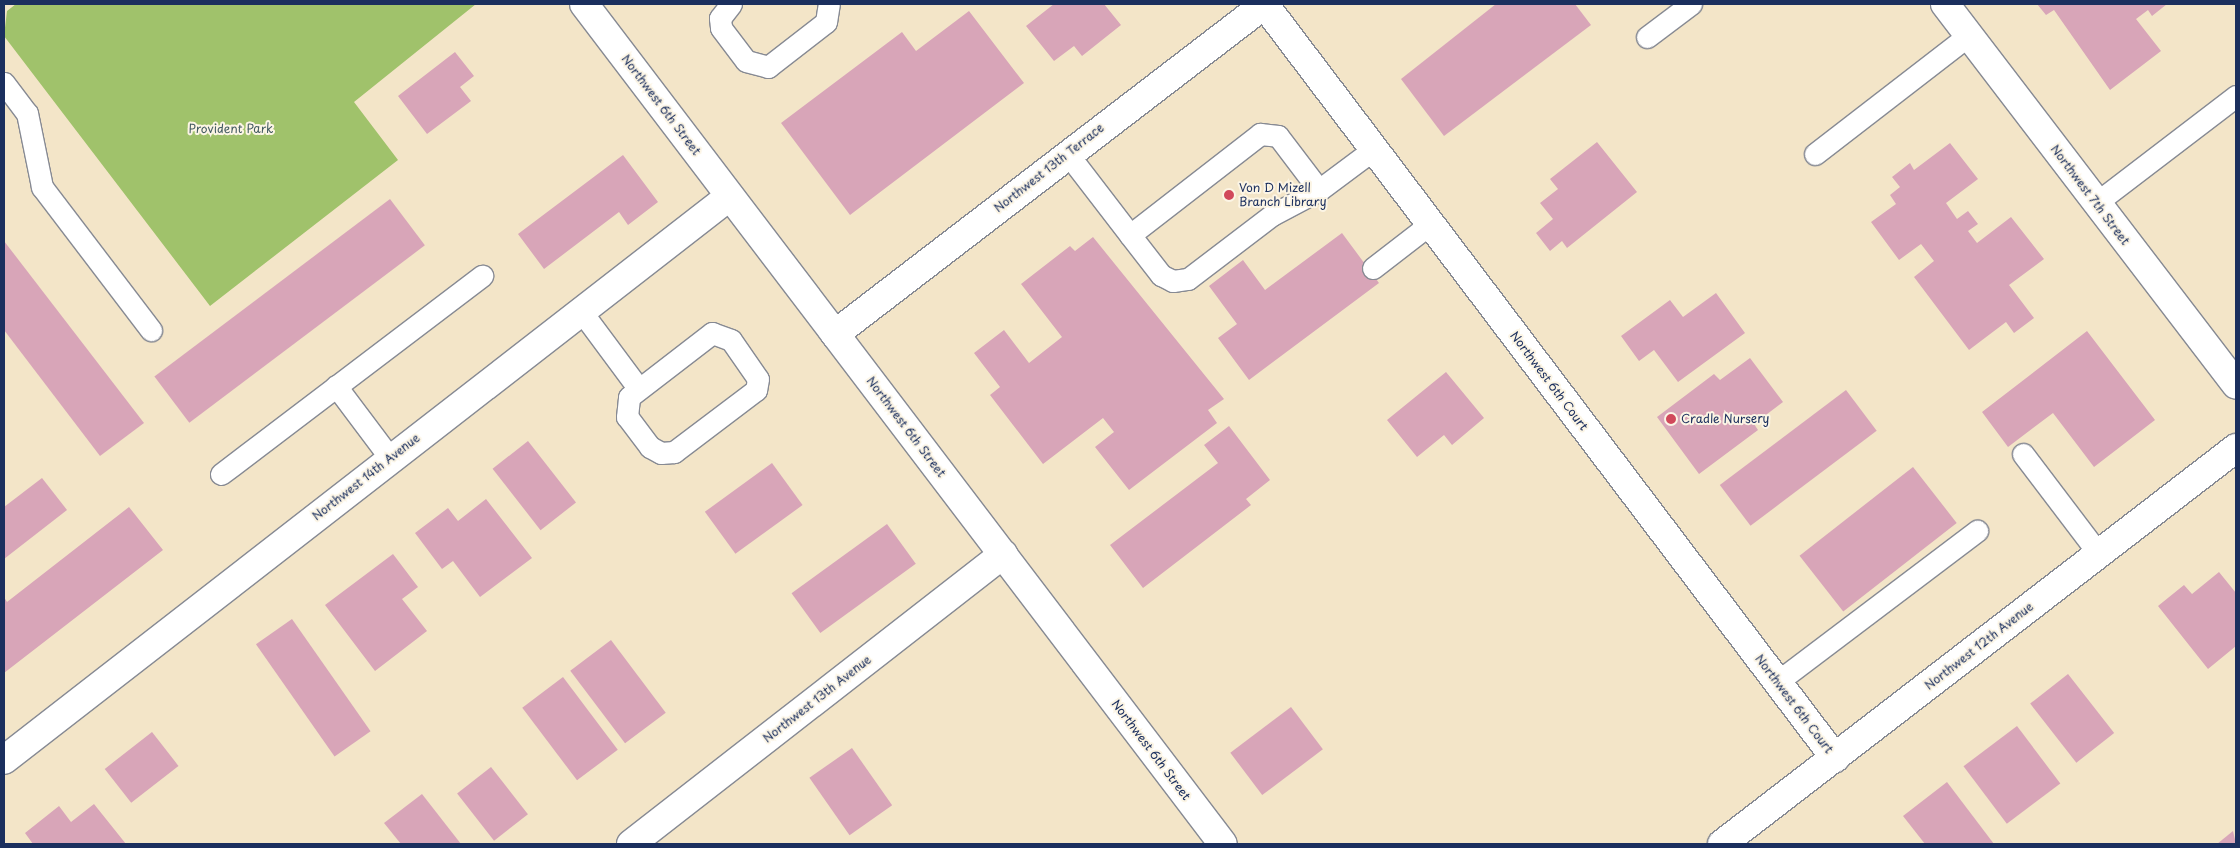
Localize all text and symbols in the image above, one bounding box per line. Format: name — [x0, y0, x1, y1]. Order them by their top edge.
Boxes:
street label: Northwest 6th Street — [618, 51, 704, 159]
street label: Northwest 13th Terrace — [991, 121, 1107, 215]
park label: Provident Park — [189, 122, 273, 136]
street label: Northwest 7th Street — [2048, 142, 2132, 248]
place label: Von D Mizell Branch Library — [1239, 181, 1326, 209]
marker: Von D Mizell Branch Library — [1223, 189, 1235, 201]
street label: Northwest 6th Court — [1507, 328, 1591, 434]
street label: Northwest 6th Street — [863, 373, 949, 481]
place label: Cradle Nursery — [1681, 412, 1770, 426]
marker: Cradle Nursery — [1665, 413, 1677, 425]
street label: Northwest 14th Avenue — [309, 430, 423, 524]
street label: Northwest 12th Avenue — [1922, 599, 2036, 693]
street label: Northwest 6th Court — [1752, 651, 1836, 757]
street label: Northwest 13th Avenue — [760, 652, 874, 746]
street label: Northwest 6th Street — [1108, 696, 1194, 804]

